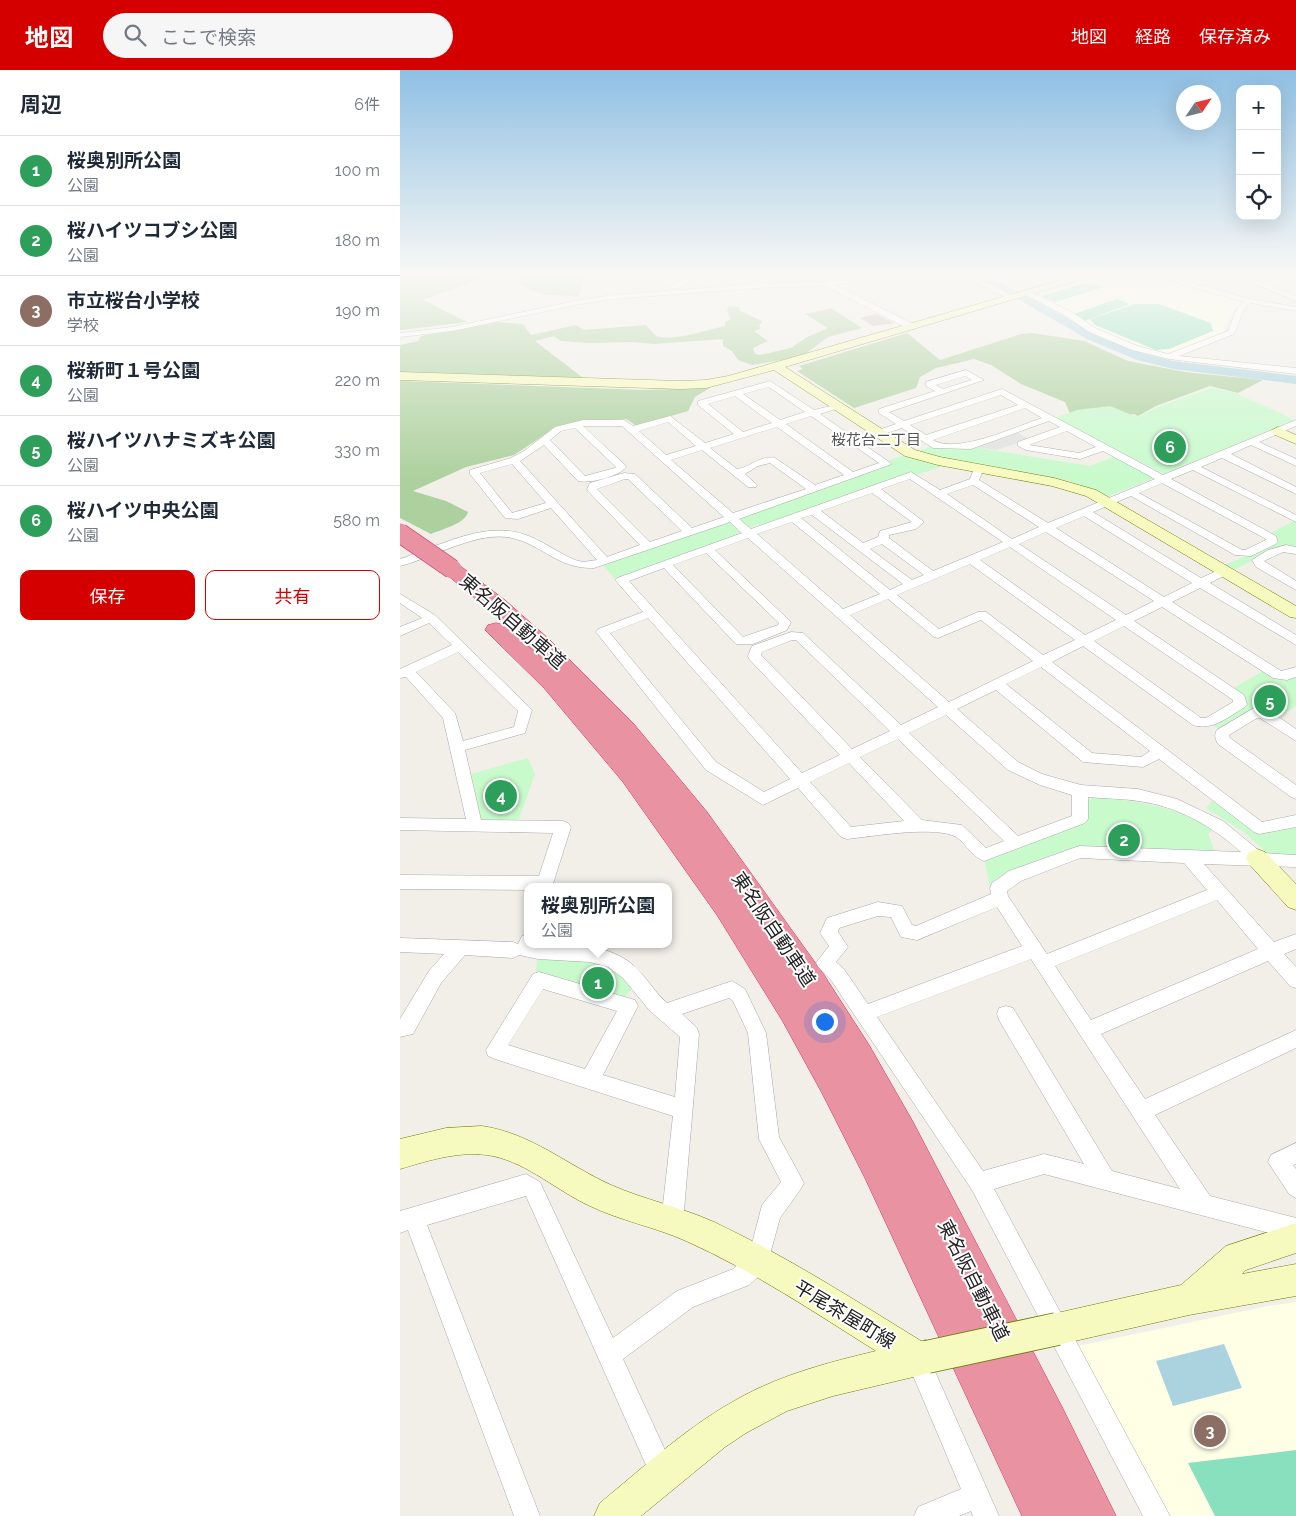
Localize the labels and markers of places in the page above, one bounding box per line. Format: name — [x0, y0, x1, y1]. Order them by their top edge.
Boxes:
pin: 6 — [1154, 428, 1186, 466]
pin: 5 — [1254, 682, 1286, 720]
pin: 4 — [485, 777, 517, 815]
pin: 2 — [1108, 821, 1140, 859]
pin: 1 — [582, 964, 614, 1002]
pin: 3 — [1194, 1412, 1226, 1450]

